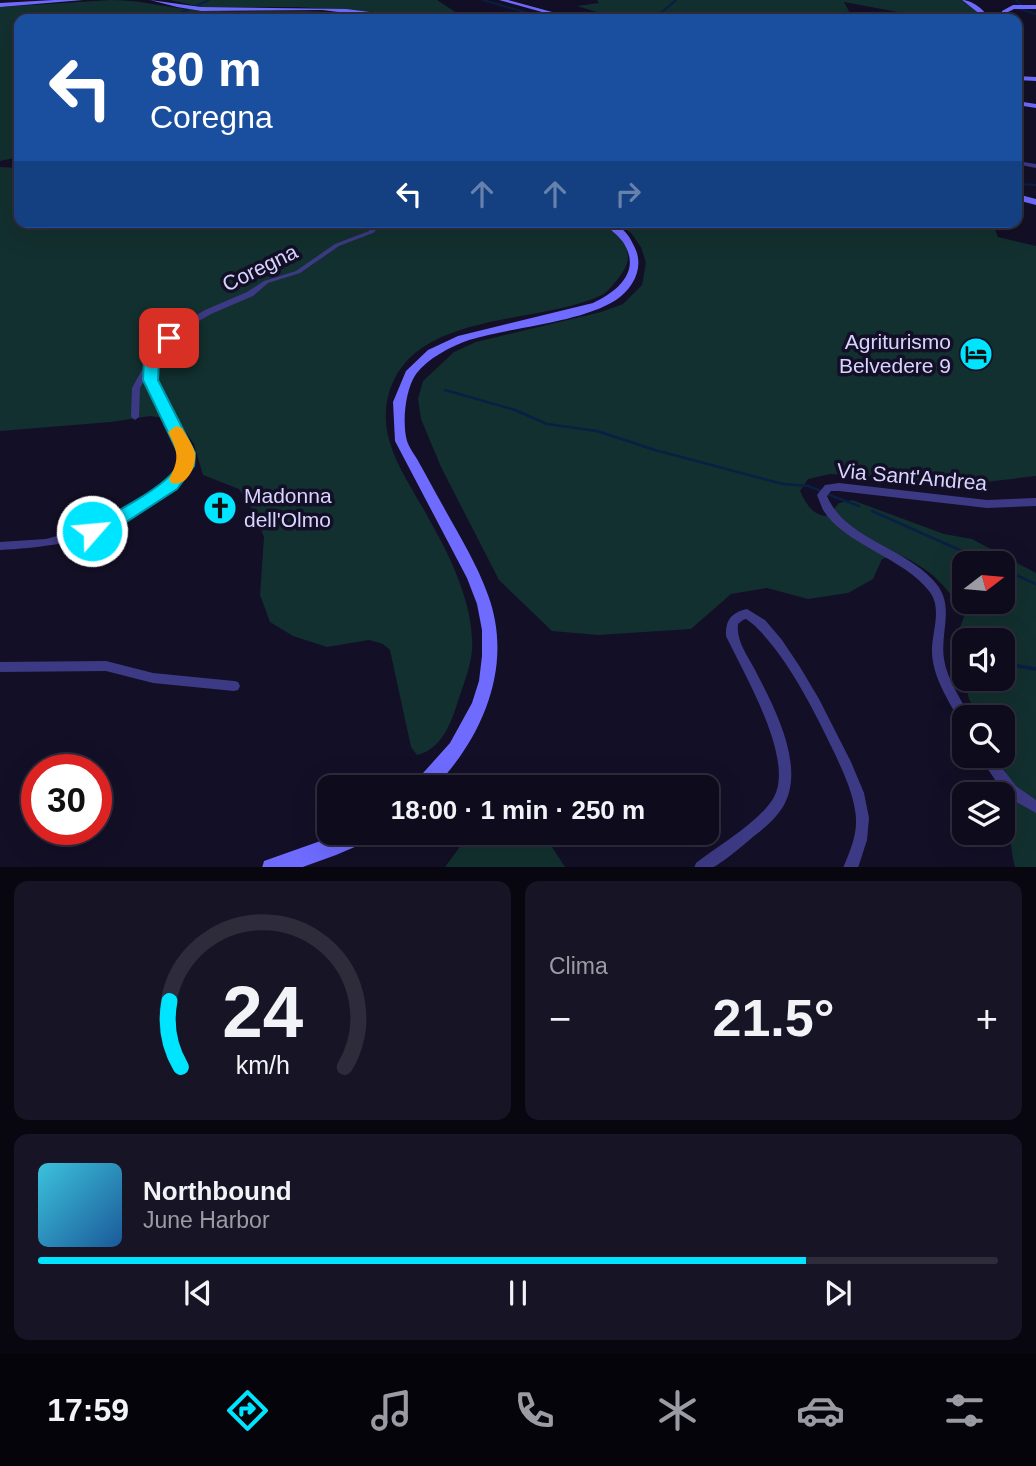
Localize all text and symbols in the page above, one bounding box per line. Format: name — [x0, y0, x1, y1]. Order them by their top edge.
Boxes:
icon: left — [35, 42, 126, 133]
text: 80 m — [150, 42, 262, 96]
text: Coregna — [150, 99, 273, 135]
icon: left — [390, 175, 428, 213]
icon: ahead — [463, 175, 501, 213]
icon: ahead — [536, 175, 574, 213]
icon: right — [609, 175, 647, 213]
street label: Coregna — [219, 239, 301, 296]
pin — [139, 308, 199, 368]
icon: arrive — [150, 319, 188, 357]
place label: Agriturismo Belvedere 9 — [839, 330, 951, 377]
hotel icon: Agriturismo Belvedere 9 — [957, 335, 995, 373]
street label: Via Sant'Andrea — [836, 458, 988, 495]
place label: Madonna dell'Olmo — [244, 484, 332, 531]
church icon: Madonna dell'Olmo — [201, 489, 239, 527]
position arrow — [55, 494, 129, 568]
north arrow — [952, 551, 1015, 614]
map controls — [952, 551, 1015, 845]
button: sound — [952, 628, 1015, 691]
button: search — [952, 705, 1015, 768]
speed limit sign: 30 — [21, 754, 112, 845]
button: layers — [952, 782, 1015, 845]
text: 18:00 · 1 min · 250 m — [391, 795, 645, 825]
text: Clima — [549, 953, 608, 979]
text: 24 — [222, 971, 303, 1052]
text: 21.5° — [712, 989, 835, 1047]
text: − — [549, 998, 571, 1040]
text: + — [976, 998, 998, 1040]
text: km/h — [235, 1050, 290, 1078]
text: Northbound — [143, 1176, 292, 1206]
text: June Harbor — [143, 1207, 270, 1233]
icon: previous — [179, 1274, 217, 1312]
icon: pause — [499, 1274, 537, 1312]
icon: next — [819, 1274, 857, 1312]
icon: directions — [223, 1386, 272, 1435]
icon: music — [367, 1386, 416, 1435]
icon: phone — [510, 1386, 559, 1435]
icon: climate — [653, 1386, 702, 1435]
icon: car — [796, 1386, 845, 1435]
icon: filters — [940, 1386, 989, 1435]
text: 17:59 — [47, 1392, 129, 1428]

